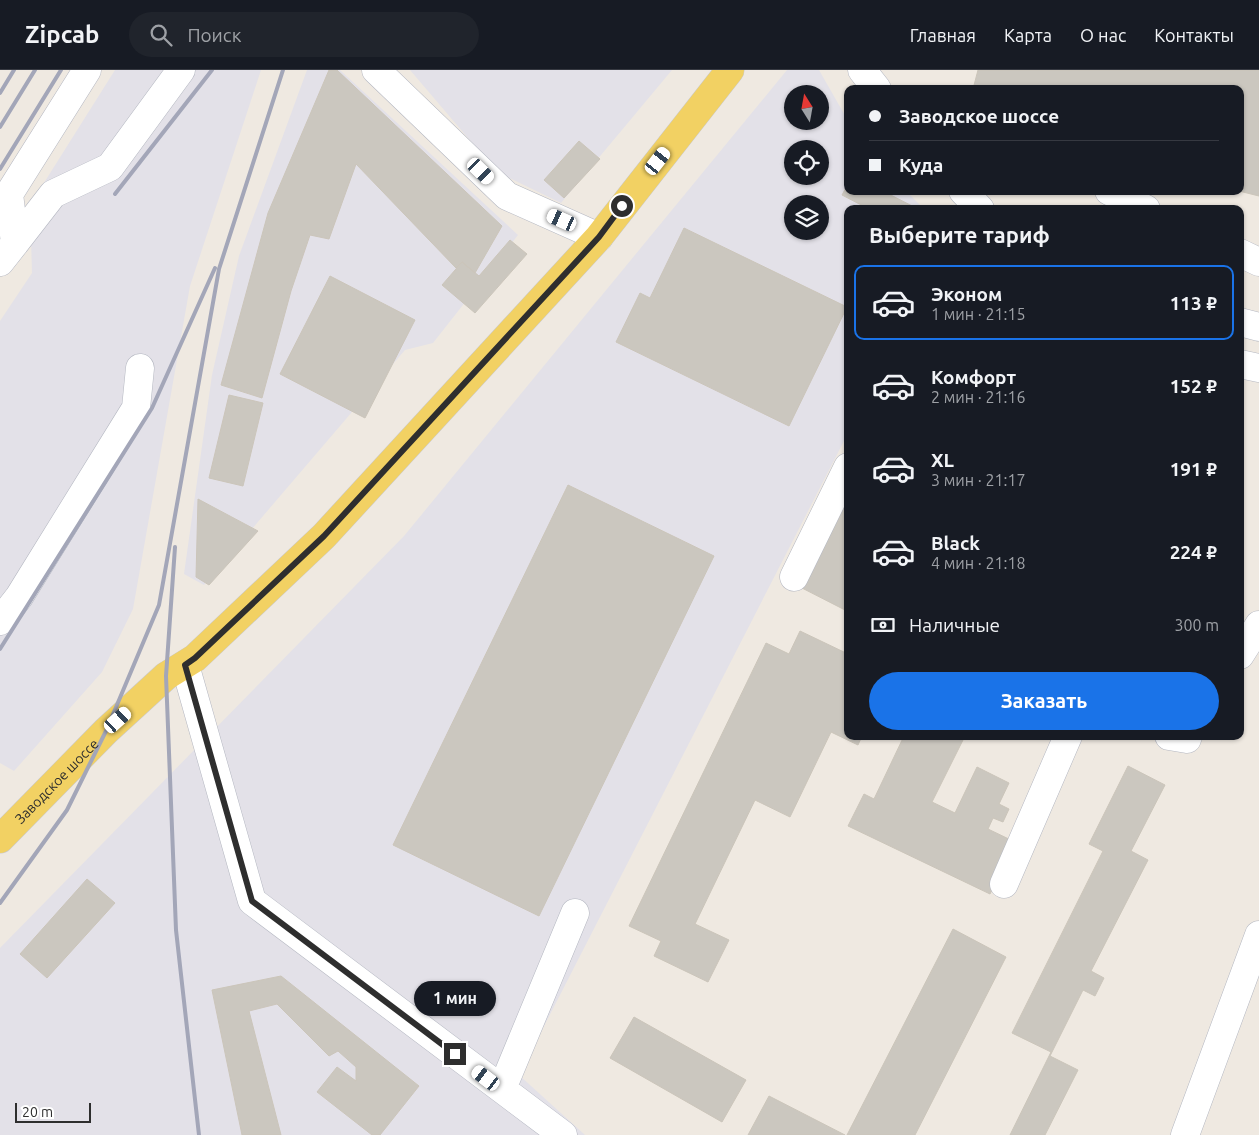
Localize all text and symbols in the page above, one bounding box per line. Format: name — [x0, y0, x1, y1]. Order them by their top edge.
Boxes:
search box — [129, 12, 479, 57]
text: Zipcab — [25, 21, 99, 48]
icon: search — [147, 21, 175, 49]
text: Поиск — [187, 24, 241, 46]
text: Главная — [910, 25, 976, 45]
text: Карта — [1004, 25, 1052, 45]
text: О нас — [1080, 25, 1126, 45]
text: Контакты — [1154, 25, 1234, 45]
north arrow — [784, 85, 829, 130]
map controls — [784, 85, 829, 240]
text: Заводское шоссе — [899, 105, 1059, 127]
button: locate — [784, 140, 829, 185]
car — [642, 145, 673, 177]
text: Куда — [899, 154, 943, 176]
car — [464, 155, 497, 187]
route start — [611, 195, 633, 217]
button: layers — [784, 195, 829, 240]
car — [545, 207, 578, 233]
text: Выберите тариф — [869, 222, 1050, 247]
icon: car — [871, 280, 916, 325]
text: Эконом — [931, 283, 1002, 305]
text: 113 ₽ — [1170, 292, 1217, 314]
text: 1 мин · 21:15 — [931, 305, 1025, 323]
icon: car — [871, 363, 916, 408]
text: Комфорт — [931, 366, 1016, 388]
text: 152 ₽ — [1170, 375, 1217, 397]
text: 2 мин · 21:16 — [931, 388, 1025, 406]
icon: car — [871, 446, 916, 491]
text: XL — [931, 449, 954, 471]
text: 191 ₽ — [1170, 458, 1217, 480]
text: 3 мин · 21:17 — [931, 471, 1025, 489]
icon: car — [871, 529, 916, 574]
text: Black — [931, 532, 980, 554]
text: 224 ₽ — [1170, 541, 1217, 563]
text: 4 мин · 21:18 — [931, 554, 1025, 572]
icon: cash — [869, 611, 897, 639]
text: Наличные — [909, 614, 1000, 636]
text: 300 m — [1174, 616, 1219, 634]
button: Заказать — [869, 672, 1219, 730]
car — [101, 704, 134, 736]
street label: Заводское шоссе — [12, 736, 102, 827]
callout: 1 мин — [414, 982, 496, 1016]
text: 1 мин — [433, 989, 477, 1007]
route end — [444, 1043, 466, 1065]
car — [469, 1063, 502, 1093]
scale bar — [15, 1100, 91, 1123]
text: 20 m — [22, 1104, 53, 1120]

